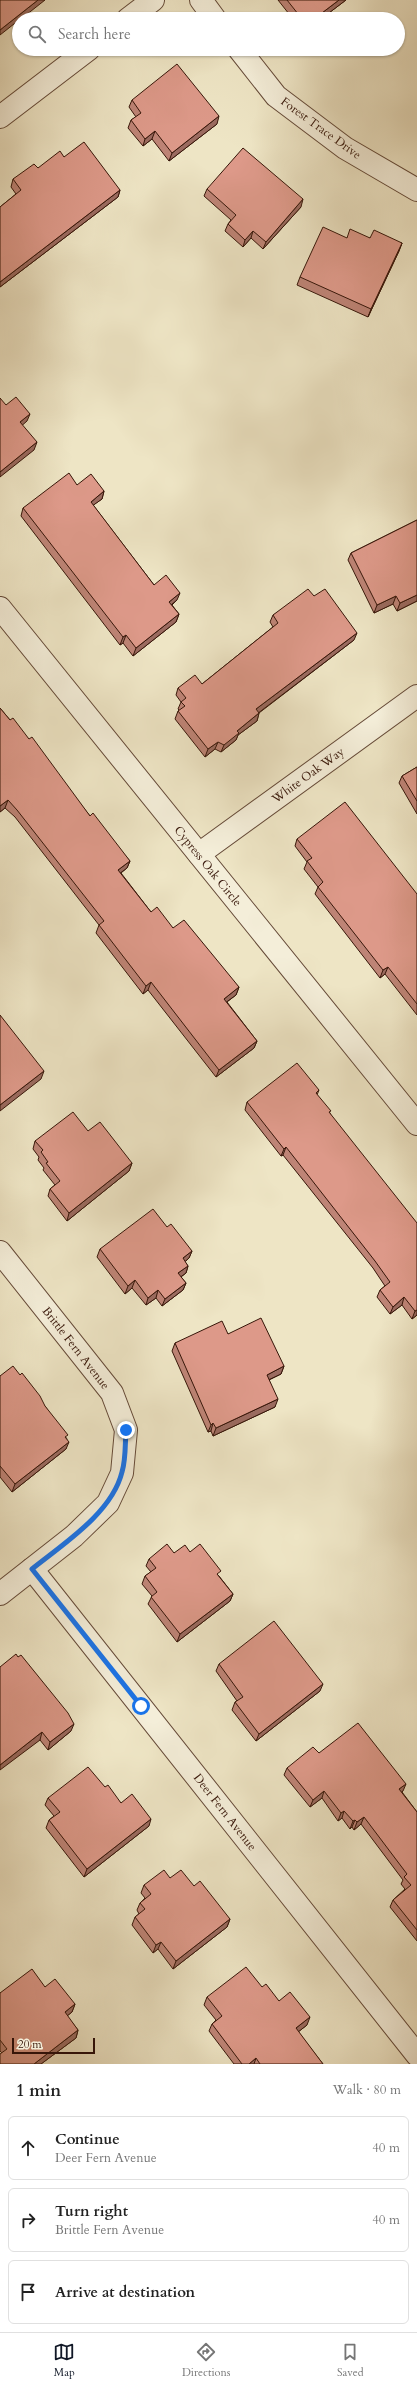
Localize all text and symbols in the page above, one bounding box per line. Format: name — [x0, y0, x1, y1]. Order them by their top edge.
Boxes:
search box — [12, 12, 405, 56]
icon: search — [26, 23, 48, 45]
text: Search here — [58, 24, 131, 44]
street label: Forest Trace Drive — [278, 93, 364, 163]
street label: White Oak Way — [268, 743, 348, 807]
street label: Cypress Oak Circle — [171, 822, 245, 910]
street label: Brittle Fern Avenue — [39, 1303, 113, 1393]
route end — [117, 1421, 135, 1439]
route start — [132, 1697, 150, 1715]
street label: Deer Fern Avenue — [190, 1770, 260, 1854]
scale bar — [12, 2036, 95, 2055]
text: 20 m — [18, 2037, 42, 2052]
text: 1 min — [16, 2079, 61, 2102]
text: Walk · 80 m — [333, 2081, 401, 2099]
text: Continue — [55, 2129, 120, 2149]
icon: ahead — [17, 2137, 39, 2159]
text: 40 m — [372, 2139, 400, 2157]
text: Deer Fern Avenue — [55, 2149, 157, 2167]
text: Turn right — [55, 2201, 128, 2221]
icon: right — [17, 2209, 39, 2231]
text: 40 m — [372, 2211, 400, 2229]
text: Brittle Fern Avenue — [55, 2221, 164, 2239]
icon: arrive — [17, 2281, 39, 2303]
text: Arrive at destination — [55, 2282, 195, 2302]
tab: Map — [53, 2341, 75, 2380]
tab: Directions — [182, 2341, 230, 2380]
tab: Saved — [337, 2341, 364, 2380]

